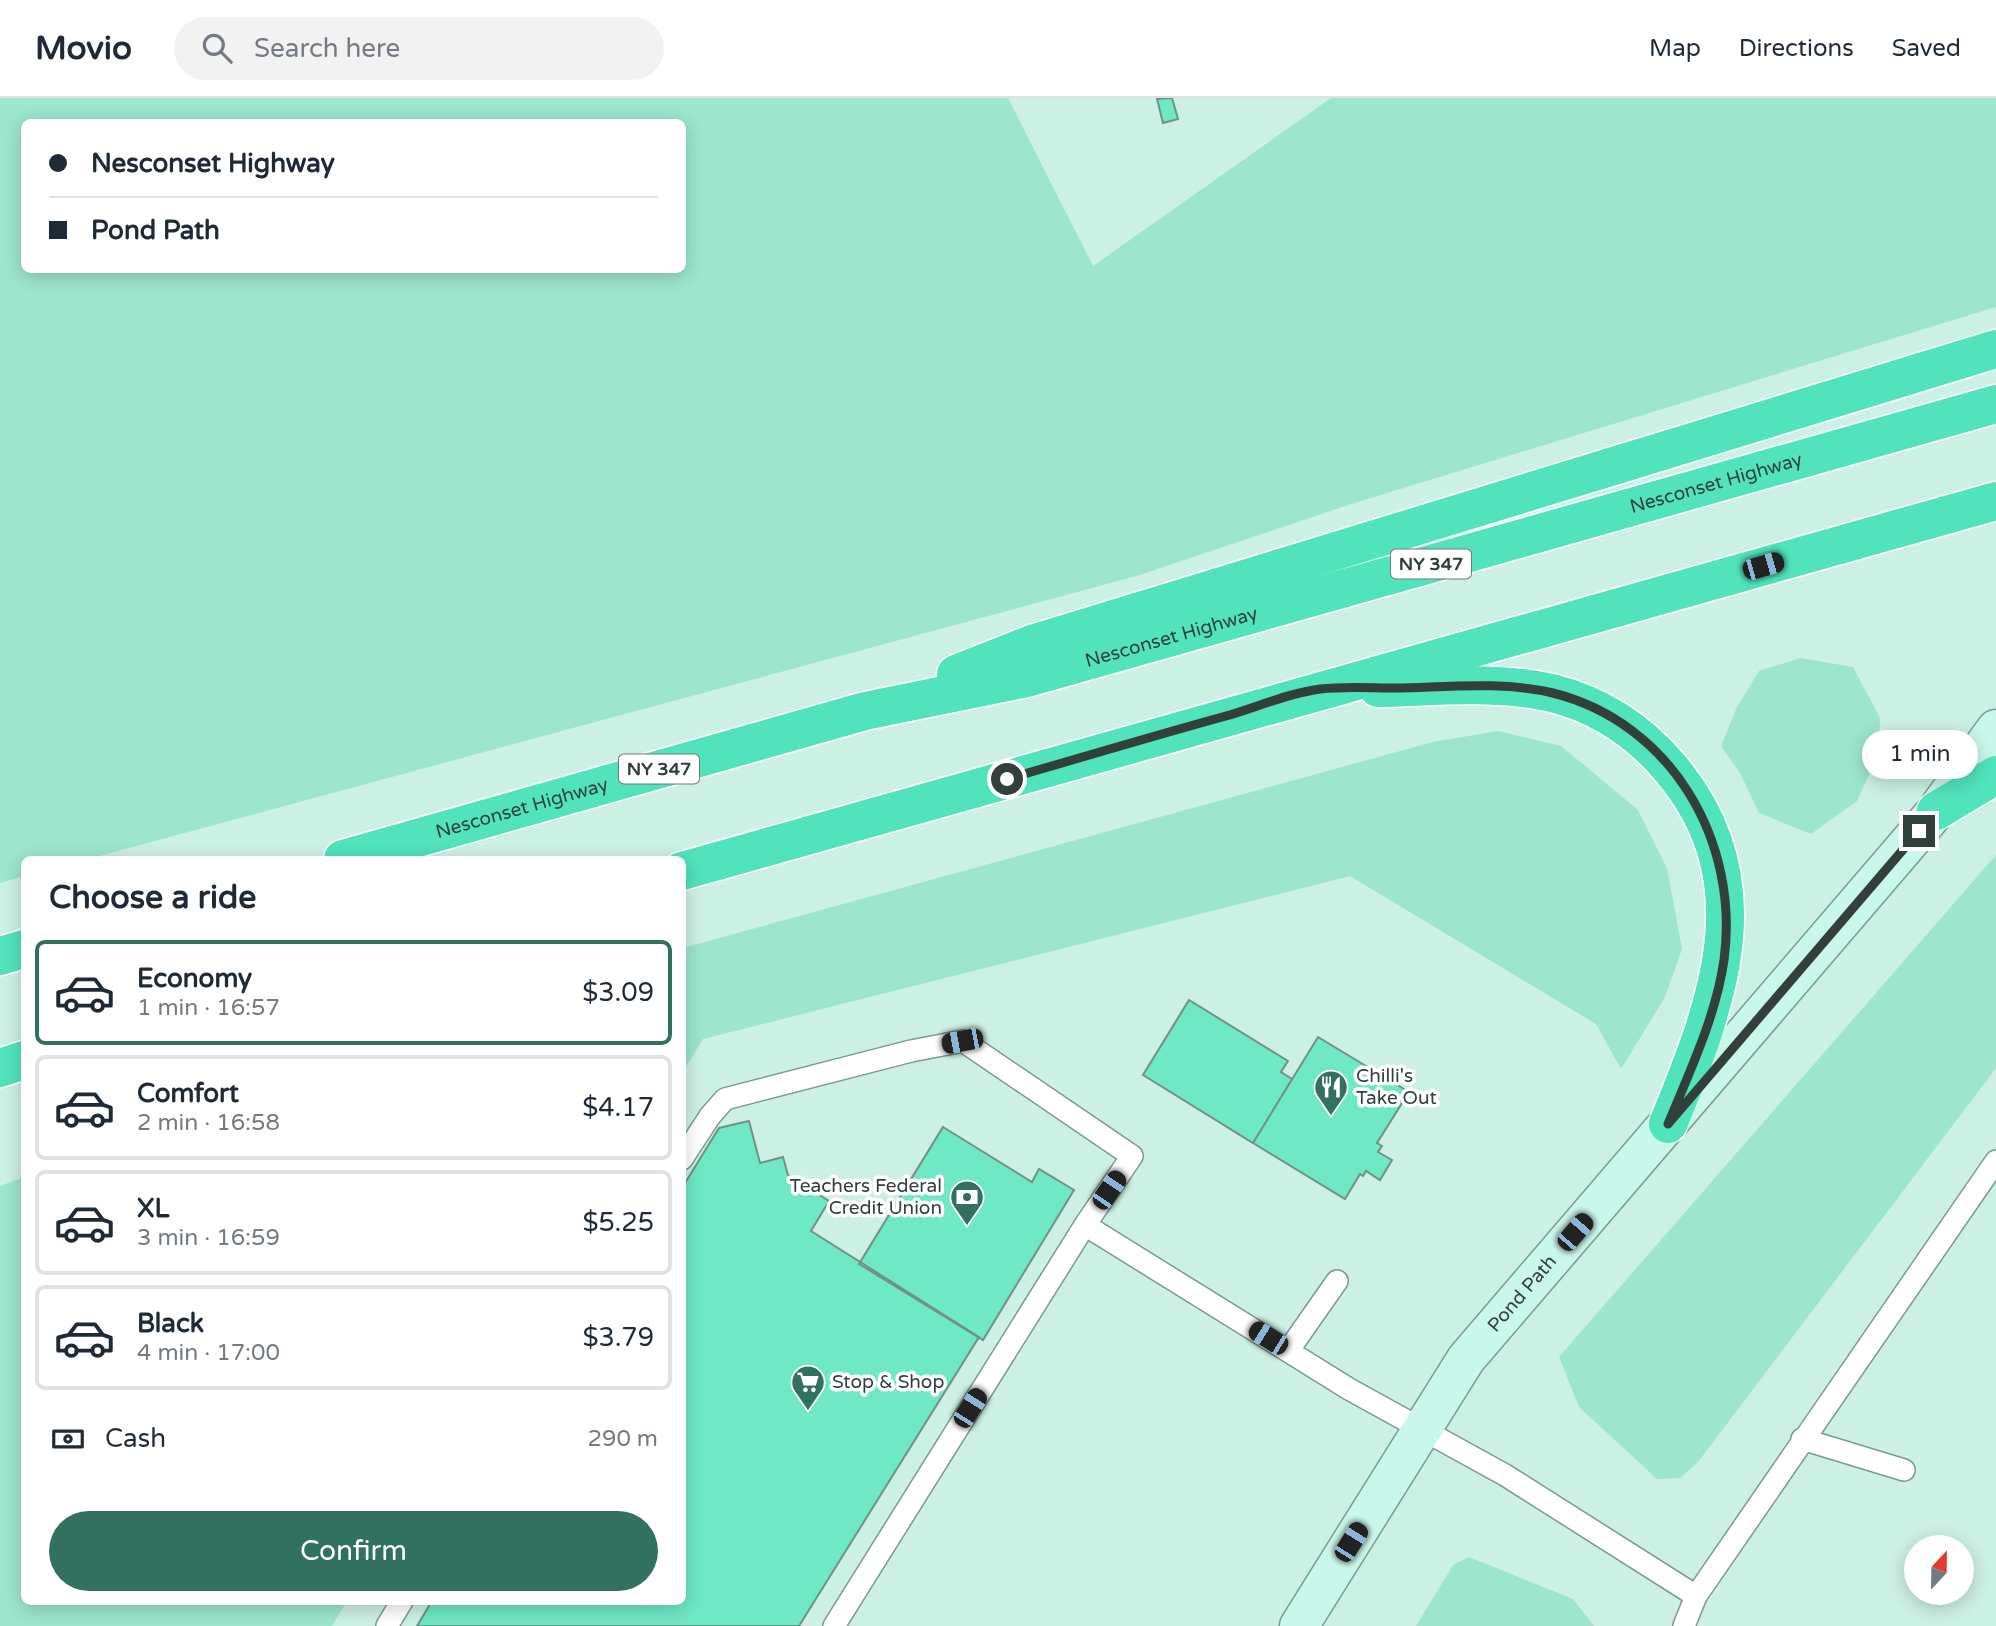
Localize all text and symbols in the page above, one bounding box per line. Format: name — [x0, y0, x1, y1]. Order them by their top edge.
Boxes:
search box — [174, 17, 664, 80]
text: Movio — [35, 29, 132, 68]
icon: search — [198, 29, 236, 67]
text: Search here — [254, 33, 400, 64]
text: Map — [1649, 34, 1701, 63]
text: Directions — [1739, 34, 1854, 63]
text: Saved — [1892, 34, 1961, 63]
text: Nesconset Highway — [91, 148, 335, 179]
text: Pond Path — [91, 215, 220, 246]
street label: Nesconset Highway — [1627, 448, 1805, 518]
road number: NY 347 — [1391, 550, 1471, 578]
car — [1740, 550, 1787, 582]
street label: Nesconset Highway — [1083, 602, 1260, 672]
callout: 1 min — [1861, 730, 1977, 778]
text: 1 min — [1889, 740, 1951, 768]
road number: NY 347 — [619, 754, 699, 784]
route start — [991, 763, 1023, 795]
street label: Nesconset Highway — [433, 773, 611, 843]
route end — [1903, 815, 1935, 847]
text: Choose a ride — [49, 879, 256, 917]
icon: car — [53, 961, 116, 1024]
text: Economy — [137, 963, 252, 994]
text: $3.09 — [582, 977, 654, 1008]
text: 1 min · 16:57 — [137, 994, 280, 1022]
car — [940, 1027, 985, 1055]
place label: Chilli's Take Out — [1356, 1065, 1437, 1109]
restaurant icon: Chilli's Take Out — [1312, 1068, 1350, 1117]
icon: car — [53, 1076, 116, 1139]
text: Comfort — [137, 1078, 239, 1109]
text: $4.17 — [582, 1092, 654, 1123]
text: 2 min · 16:58 — [137, 1109, 280, 1137]
car — [1089, 1167, 1130, 1213]
place label: Teachers Federal Credit Union — [789, 1175, 942, 1219]
bank icon: Teachers Federal Credit Union — [948, 1178, 986, 1227]
icon: car — [53, 1191, 116, 1254]
text: XL — [137, 1193, 169, 1224]
text: $5.25 — [582, 1207, 654, 1238]
car — [1554, 1209, 1597, 1255]
text: 3 min · 16:59 — [137, 1224, 280, 1252]
street label: Pond Path — [1483, 1251, 1561, 1337]
icon: car — [53, 1306, 116, 1369]
text: Black — [137, 1308, 204, 1339]
car — [1245, 1318, 1292, 1358]
text: $3.79 — [582, 1322, 654, 1353]
text: 4 min · 17:00 — [137, 1339, 280, 1367]
supermarket icon: Stop & Shop — [789, 1363, 827, 1412]
place label: Stop & Shop — [832, 1371, 944, 1393]
car — [950, 1385, 991, 1431]
icon: cash — [49, 1420, 87, 1458]
text: Cash — [105, 1423, 166, 1454]
text: 290 m — [588, 1425, 658, 1453]
button: Confirm — [49, 1511, 658, 1591]
car — [1331, 1519, 1372, 1565]
north arrow — [1904, 1535, 1974, 1605]
map controls — [1904, 1535, 1974, 1605]

